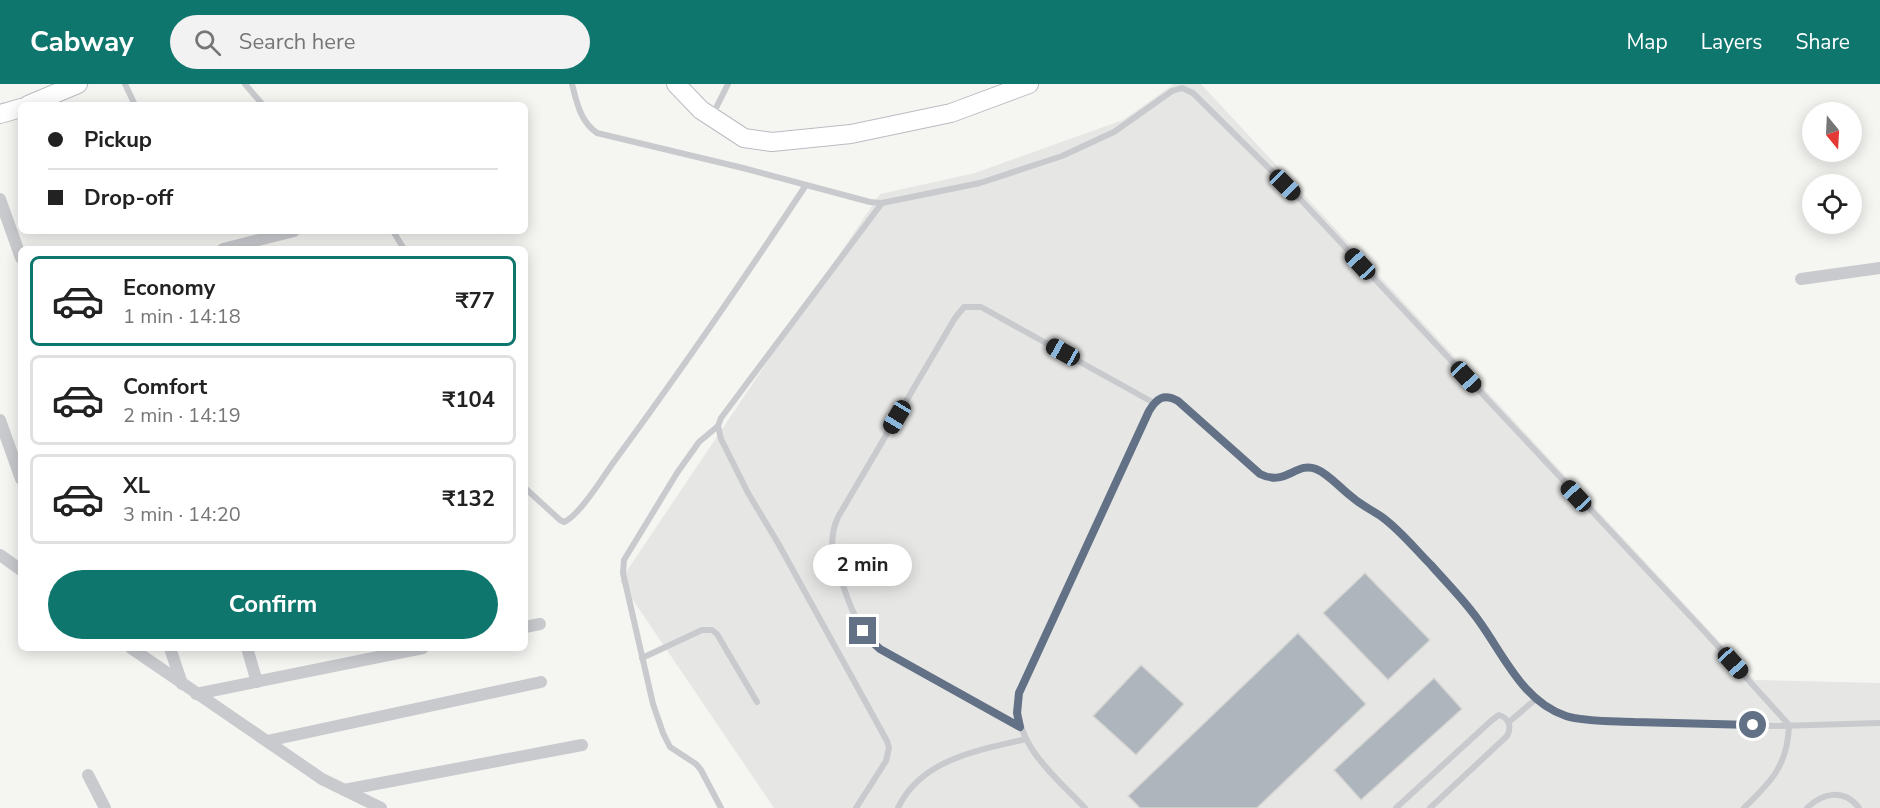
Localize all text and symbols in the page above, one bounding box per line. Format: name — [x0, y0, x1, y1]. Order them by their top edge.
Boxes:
search box — [170, 15, 590, 69]
text: Cabway — [30, 23, 134, 61]
icon: search — [191, 26, 224, 59]
text: Search here — [239, 27, 355, 57]
text: Map — [1626, 28, 1668, 56]
text: Layers — [1701, 28, 1762, 56]
text: Share — [1795, 28, 1850, 56]
north arrow — [1802, 102, 1862, 162]
map controls — [1802, 102, 1862, 234]
text: Pickup — [84, 125, 152, 155]
car — [1266, 166, 1304, 204]
button: locate — [1802, 174, 1862, 234]
text: Drop-off — [84, 183, 173, 213]
car — [1341, 245, 1379, 283]
text: Economy — [123, 273, 215, 303]
icon: car — [51, 274, 105, 328]
text: ₹77 — [455, 286, 495, 316]
text: 1 min · 14:18 — [123, 303, 241, 330]
car — [1043, 335, 1083, 369]
car — [1447, 358, 1485, 396]
text: Comfort — [123, 372, 207, 402]
icon: car — [51, 373, 105, 427]
text: ₹104 — [442, 385, 495, 415]
car — [880, 397, 914, 437]
text: 2 min · 14:19 — [123, 402, 241, 429]
text: XL — [123, 471, 150, 501]
icon: car — [51, 472, 105, 526]
car — [1557, 477, 1595, 515]
text: ₹132 — [442, 484, 495, 514]
text: 3 min · 14:20 — [123, 501, 241, 528]
callout: 2 min — [814, 544, 912, 586]
text: 2 min — [837, 551, 888, 578]
button: Confirm — [48, 570, 498, 639]
route end — [849, 617, 876, 644]
car — [1714, 644, 1752, 682]
route start — [1739, 711, 1766, 738]

